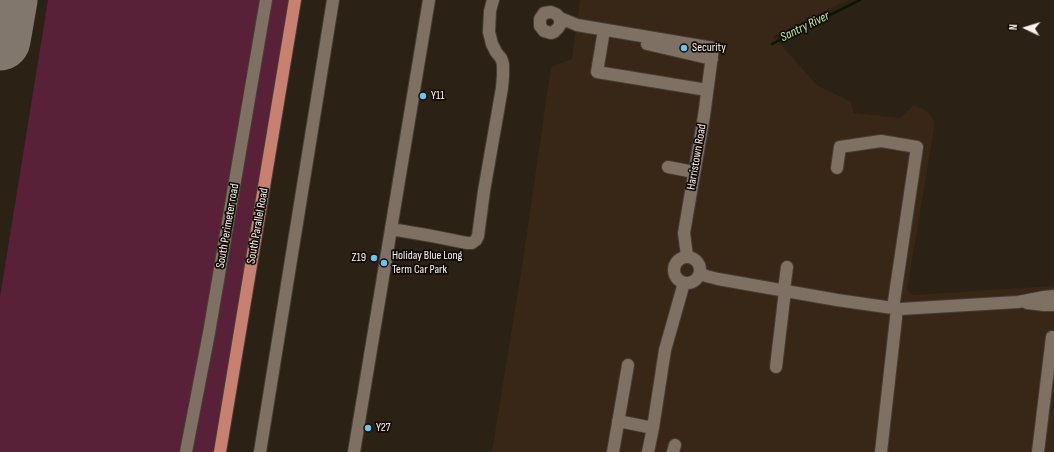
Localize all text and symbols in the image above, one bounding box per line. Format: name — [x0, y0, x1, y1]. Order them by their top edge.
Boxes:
water label: Santry River — [778, 8, 832, 46]
north arrow — [1006, 8, 1046, 48]
text: N — [1007, 24, 1020, 31]
place label: Security — [692, 41, 726, 55]
marker: Security — [679, 43, 689, 53]
place label: Y11 — [431, 89, 444, 103]
marker: Y11 — [418, 91, 428, 101]
street label: Harristown Road — [684, 123, 710, 191]
street label: South Perimeter road — [213, 183, 243, 269]
street label: South Parallel Road — [244, 187, 272, 265]
place label: Holiday Blue Long Term Car Park — [392, 249, 462, 277]
place label: Z19 — [352, 251, 366, 265]
marker: Z19 — [369, 253, 379, 263]
marker: Holiday Blue Long Term Car Park — [379, 258, 389, 268]
place label: Y27 — [376, 421, 391, 435]
marker: Y27 — [363, 423, 373, 433]

